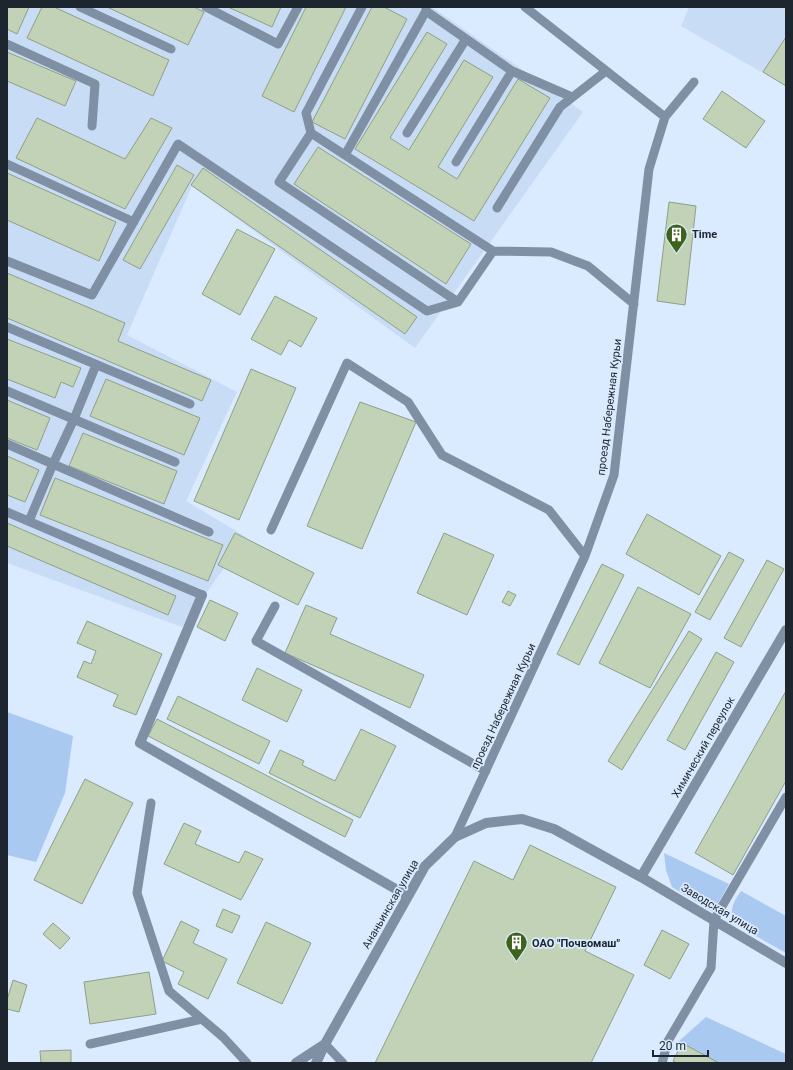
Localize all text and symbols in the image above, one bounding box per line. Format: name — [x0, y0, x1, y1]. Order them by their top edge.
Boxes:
building icon: Time — [664, 221, 690, 254]
place label: Time — [692, 228, 717, 241]
street label: проезд Набережная Курьи — [595, 338, 624, 476]
street label: проезд Набережная Курьи — [469, 641, 538, 771]
street label: Химический переулок — [669, 694, 738, 800]
street label: Ананьинская улица — [360, 857, 421, 951]
street label: Заводская улица — [679, 881, 761, 938]
building icon: ОАО "Почвомаш" — [504, 930, 530, 963]
place label: ОАО "Почвомаш" — [532, 937, 620, 950]
scale bar — [653, 1032, 708, 1058]
text: 20 m — [659, 1039, 686, 1053]

